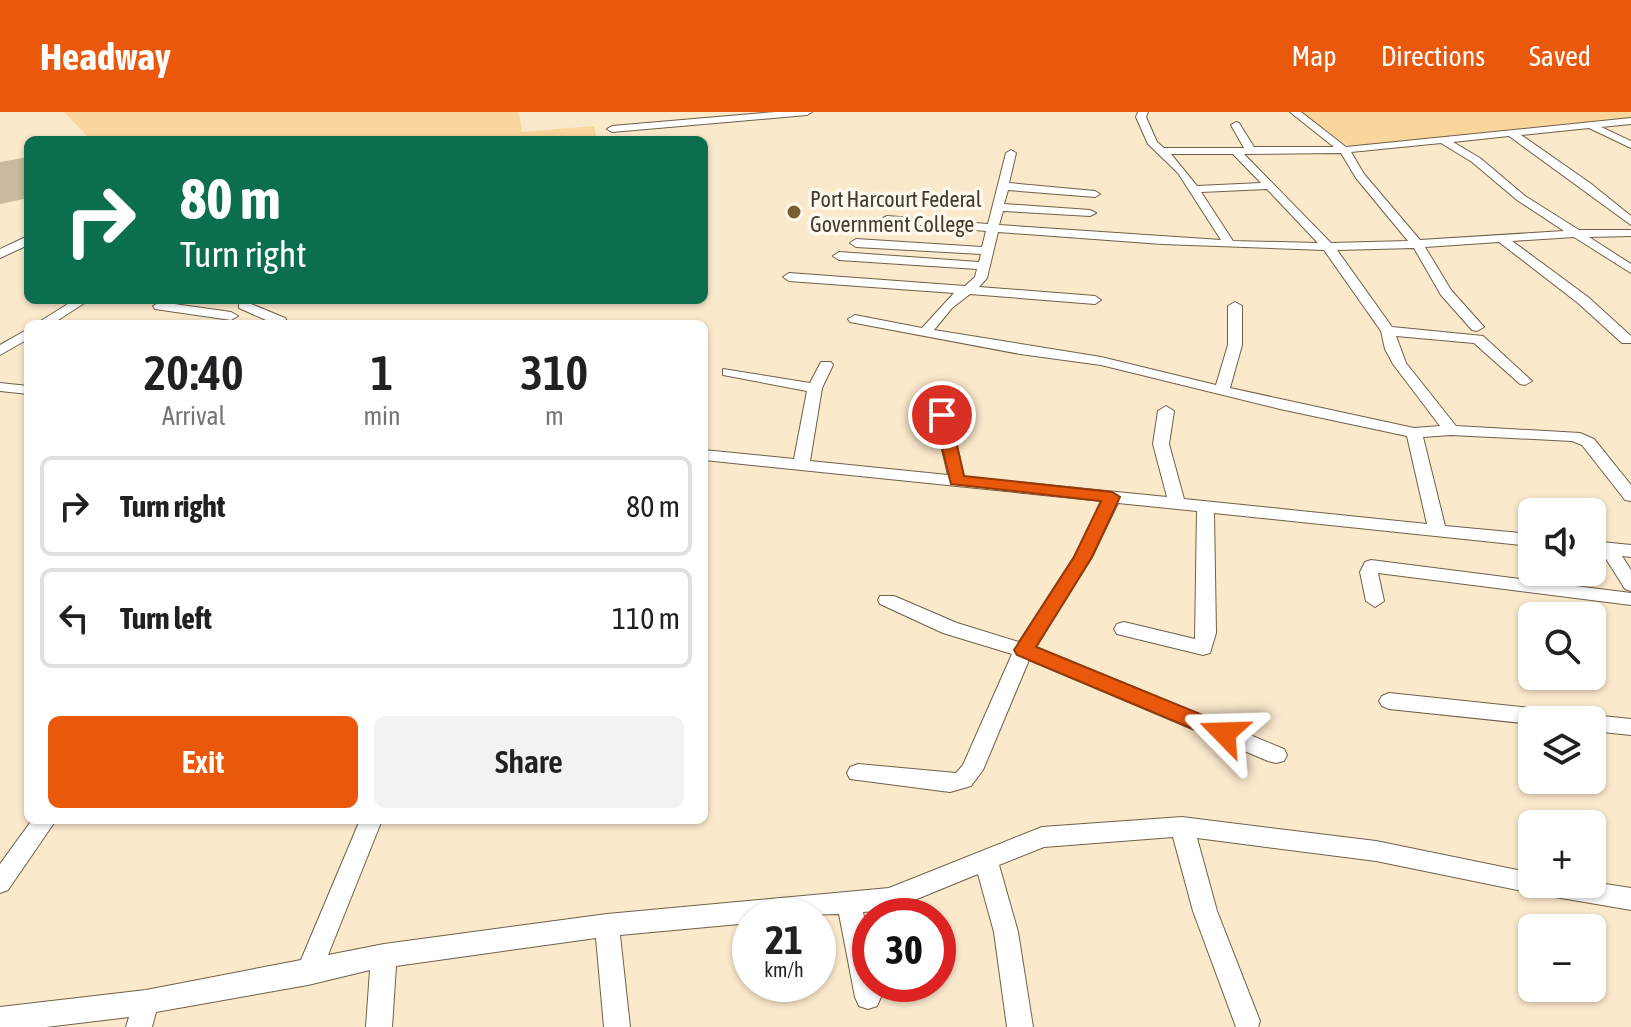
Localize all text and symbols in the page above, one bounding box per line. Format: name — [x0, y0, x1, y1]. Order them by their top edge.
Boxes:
text: Headway — [40, 35, 171, 78]
text: Map — [1292, 40, 1337, 72]
text: Directions — [1381, 40, 1485, 72]
text: Saved — [1529, 40, 1591, 72]
text: 80 m — [180, 167, 281, 231]
icon: right — [48, 168, 152, 272]
place label: Port Harcourt Federal Government College — [810, 186, 982, 237]
marker: Port Harcourt Federal Government College — [785, 203, 803, 221]
text: Turn right — [180, 233, 307, 275]
text: 20:40 — [144, 345, 244, 400]
text: 1 — [371, 345, 393, 400]
text: 310 — [521, 345, 588, 400]
pin — [908, 381, 976, 449]
icon: arrive — [920, 393, 964, 437]
text: Arrival — [162, 401, 225, 431]
text: min — [363, 401, 401, 431]
text: m — [545, 401, 564, 431]
icon: right — [52, 484, 96, 528]
text: Turn right — [120, 489, 226, 523]
text: 80 m — [626, 489, 680, 523]
map controls — [1518, 498, 1606, 1002]
button: sound — [1518, 498, 1606, 586]
icon: left — [52, 596, 96, 640]
text: Turn left — [120, 601, 212, 635]
text: 110 m — [612, 601, 680, 635]
button: search — [1518, 602, 1606, 690]
position arrow — [1182, 691, 1266, 775]
button: layers — [1518, 706, 1606, 794]
button: Exit — [48, 716, 358, 808]
button: Share — [374, 716, 684, 808]
button: + — [1518, 810, 1606, 898]
speed limit sign: 30 — [852, 898, 956, 1002]
button: − — [1518, 914, 1606, 1002]
text: 21 — [765, 917, 803, 962]
text: km/h — [764, 958, 804, 981]

